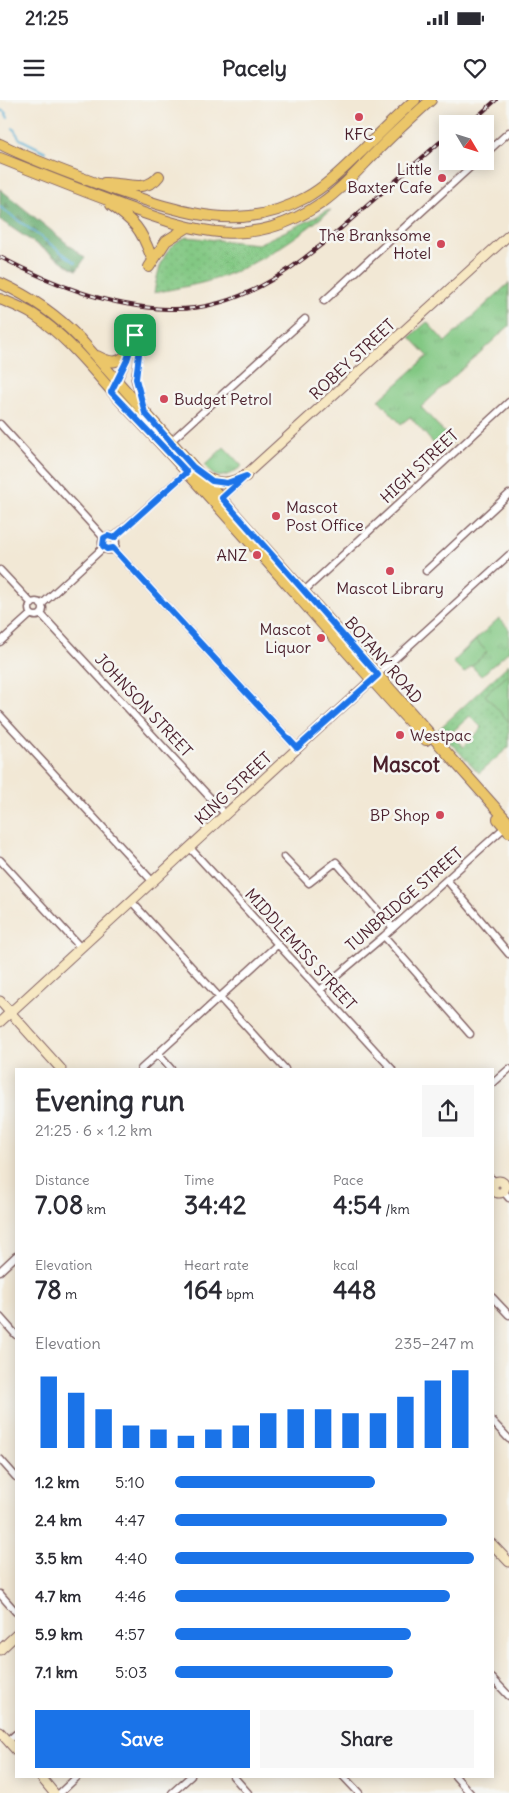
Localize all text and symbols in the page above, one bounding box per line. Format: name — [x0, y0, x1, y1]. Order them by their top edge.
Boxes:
text: 21:25 — [25, 6, 69, 30]
icon: menu — [20, 54, 48, 82]
text: Pacely — [222, 54, 287, 82]
icon: heart — [461, 54, 489, 82]
marker: KFC — [353, 111, 365, 123]
north arrow — [439, 115, 494, 170]
map controls — [439, 115, 494, 170]
place label: KFC — [344, 124, 374, 144]
place label: Little Baxter Cafe — [347, 159, 432, 197]
marker: Little Baxter Cafe — [436, 172, 448, 184]
place label: The Branksome Hotel — [319, 225, 431, 263]
marker: The Branksome Hotel — [435, 238, 447, 250]
pin — [114, 314, 156, 356]
street label: ROBEY STREET — [305, 314, 399, 404]
icon: arrive — [121, 321, 149, 349]
place label: Budget Petrol — [174, 389, 272, 409]
marker: Budget Petrol — [158, 393, 170, 405]
street label: HIGH STREET — [376, 425, 462, 507]
place label: Mascot Post Office — [286, 497, 364, 535]
marker: Mascot Post Office — [270, 510, 282, 522]
place label: ANZ — [217, 545, 247, 565]
marker: ANZ — [251, 549, 263, 561]
marker: Mascot Library — [384, 565, 396, 577]
place label: Mascot Library — [336, 578, 444, 598]
street label: BOTANY ROAD — [341, 613, 427, 707]
place label: Mascot Liquor — [259, 619, 312, 657]
marker: Mascot Liquor — [315, 632, 327, 644]
street label: JOHNSON STREET — [91, 649, 197, 761]
place label: Westpac — [410, 725, 472, 745]
marker: Westpac — [394, 729, 406, 741]
street label: KING STREET — [190, 747, 276, 829]
district label: Mascot — [372, 751, 441, 778]
place label: BP Shop — [370, 805, 430, 825]
marker: BP Shop — [434, 809, 446, 821]
street label: TUNBRIDGE STREET — [341, 843, 467, 955]
street label: MIDDLEMISS STREET — [241, 884, 361, 1014]
text: Evening run — [35, 1083, 185, 1119]
button: share — [422, 1085, 474, 1137]
text: 21:25 · 6 × 1.2 km — [35, 1120, 152, 1140]
text: Distance — [35, 1171, 90, 1189]
text: Time — [184, 1171, 214, 1189]
text: Pace — [333, 1171, 363, 1189]
text: 7.08 — [35, 1189, 83, 1221]
text: 34:42 — [184, 1189, 246, 1221]
text: 4:54 — [333, 1189, 382, 1221]
text: km — [83, 1200, 106, 1218]
text: /km — [382, 1200, 410, 1218]
text: Elevation — [35, 1256, 92, 1274]
text: Heart rate — [184, 1256, 249, 1274]
text: kcal — [333, 1256, 358, 1274]
text: 78 — [35, 1274, 62, 1306]
text: 164 — [184, 1274, 223, 1306]
text: 448 — [333, 1274, 376, 1306]
text: m — [62, 1285, 77, 1303]
text: bpm — [223, 1285, 254, 1303]
text: Elevation — [35, 1333, 101, 1353]
text: 235–247 m — [395, 1333, 474, 1353]
text: 1.2 km — [35, 1472, 79, 1492]
text: 5:10 — [115, 1472, 145, 1492]
text: 2.4 km — [35, 1510, 82, 1530]
text: 4:47 — [115, 1510, 145, 1530]
text: 3.5 km — [35, 1548, 83, 1568]
text: 4:40 — [115, 1548, 148, 1568]
text: 4.7 km — [35, 1586, 81, 1606]
text: 4:46 — [115, 1586, 146, 1606]
text: 5.9 km — [35, 1624, 83, 1644]
text: 4:57 — [115, 1624, 145, 1644]
text: 7.1 km — [35, 1662, 78, 1682]
text: 5:03 — [115, 1662, 147, 1682]
button: Save — [35, 1710, 250, 1768]
button: Share — [260, 1710, 474, 1768]

